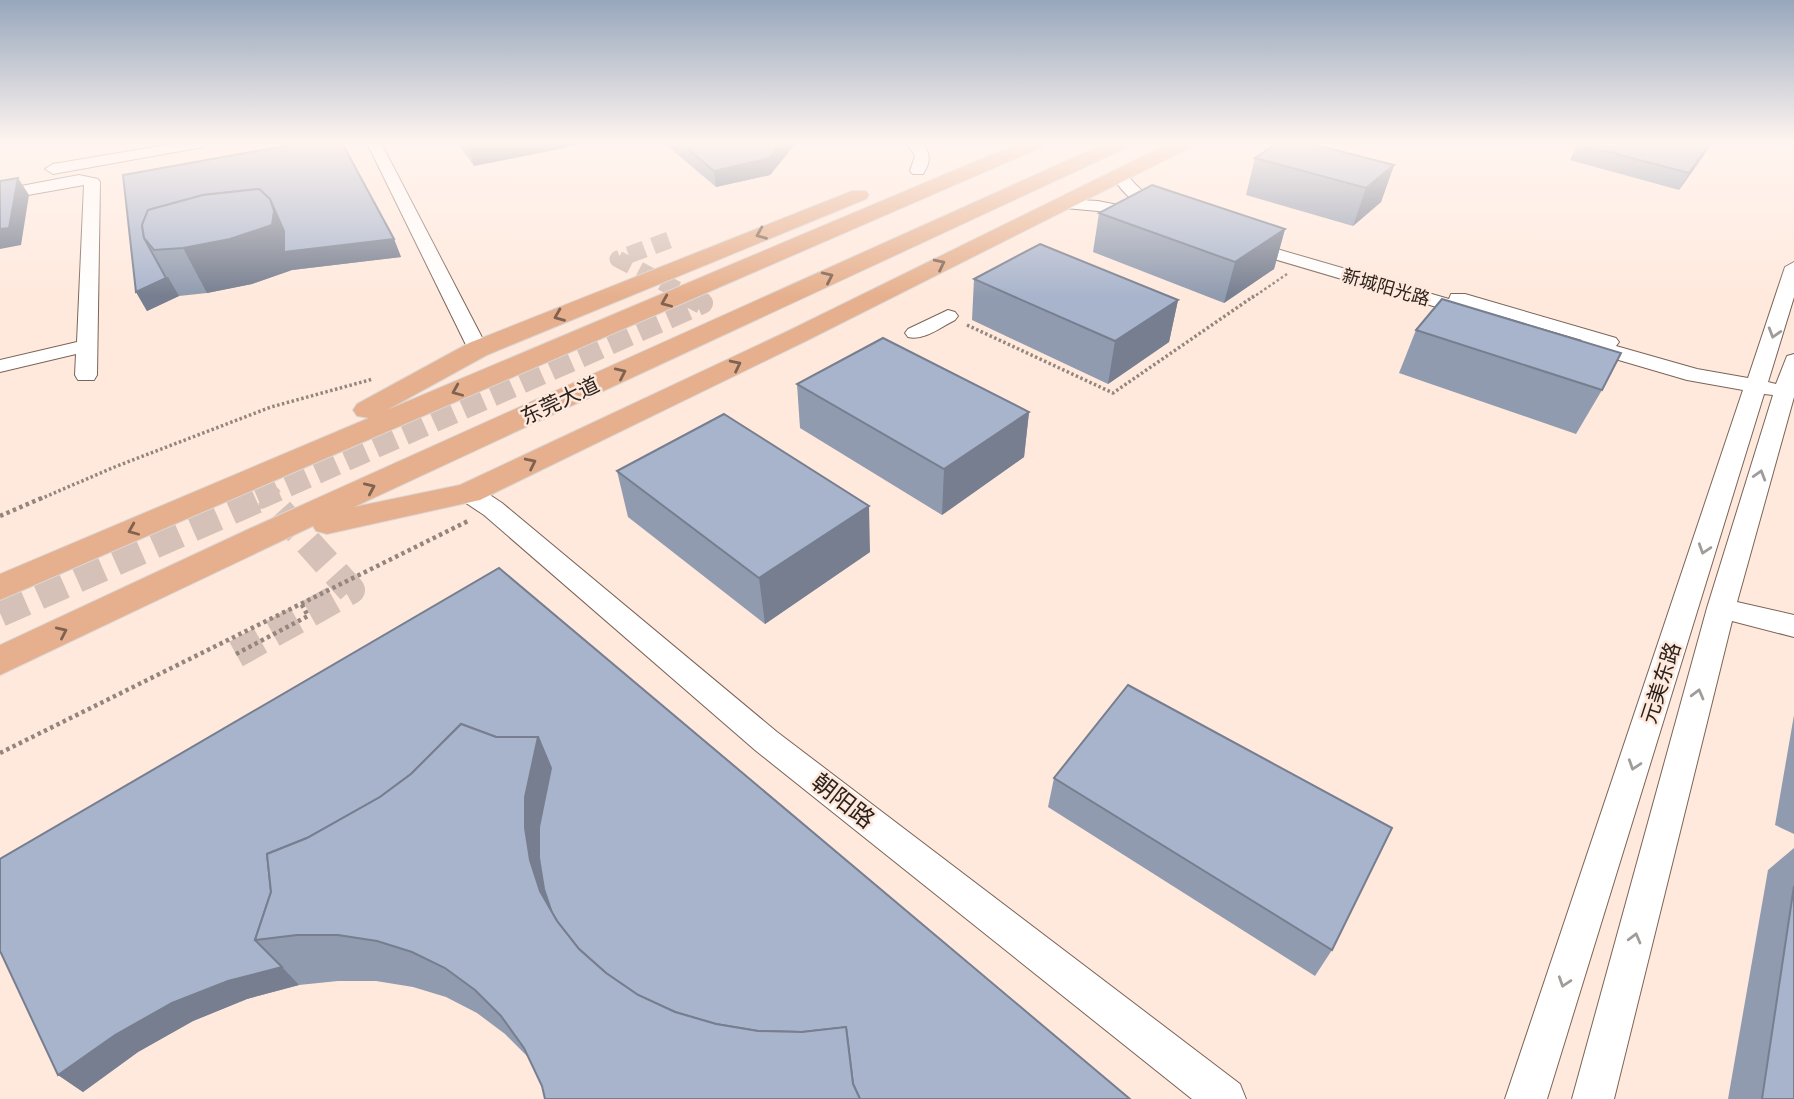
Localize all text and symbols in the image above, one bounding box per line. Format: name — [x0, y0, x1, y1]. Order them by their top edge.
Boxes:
one-way arrow — [755, 226, 767, 240]
one-way arrow — [933, 259, 945, 273]
street label: 新城阳光路 — [1340, 265, 1432, 309]
one-way arrow — [821, 271, 833, 285]
one-way arrow — [661, 294, 673, 308]
one-way arrow — [553, 307, 565, 321]
one-way arrow — [1768, 326, 1782, 338]
one-way arrow — [729, 359, 741, 373]
one-way arrow — [614, 367, 627, 381]
street label: 东莞大道 — [517, 372, 603, 430]
one-way arrow — [451, 383, 463, 397]
one-way arrow — [524, 458, 536, 472]
one-way arrow — [1752, 470, 1767, 482]
one-way arrow — [363, 482, 375, 496]
one-way arrow — [128, 522, 140, 536]
one-way arrow — [1698, 543, 1713, 555]
one-way arrow — [55, 626, 67, 640]
street label: 元美东路 — [1637, 639, 1685, 727]
one-way arrow — [1690, 688, 1704, 700]
one-way arrow — [1628, 759, 1642, 771]
street label: 朝阳路 — [806, 768, 880, 834]
one-way arrow — [1627, 932, 1641, 944]
one-way arrow — [1558, 975, 1572, 987]

